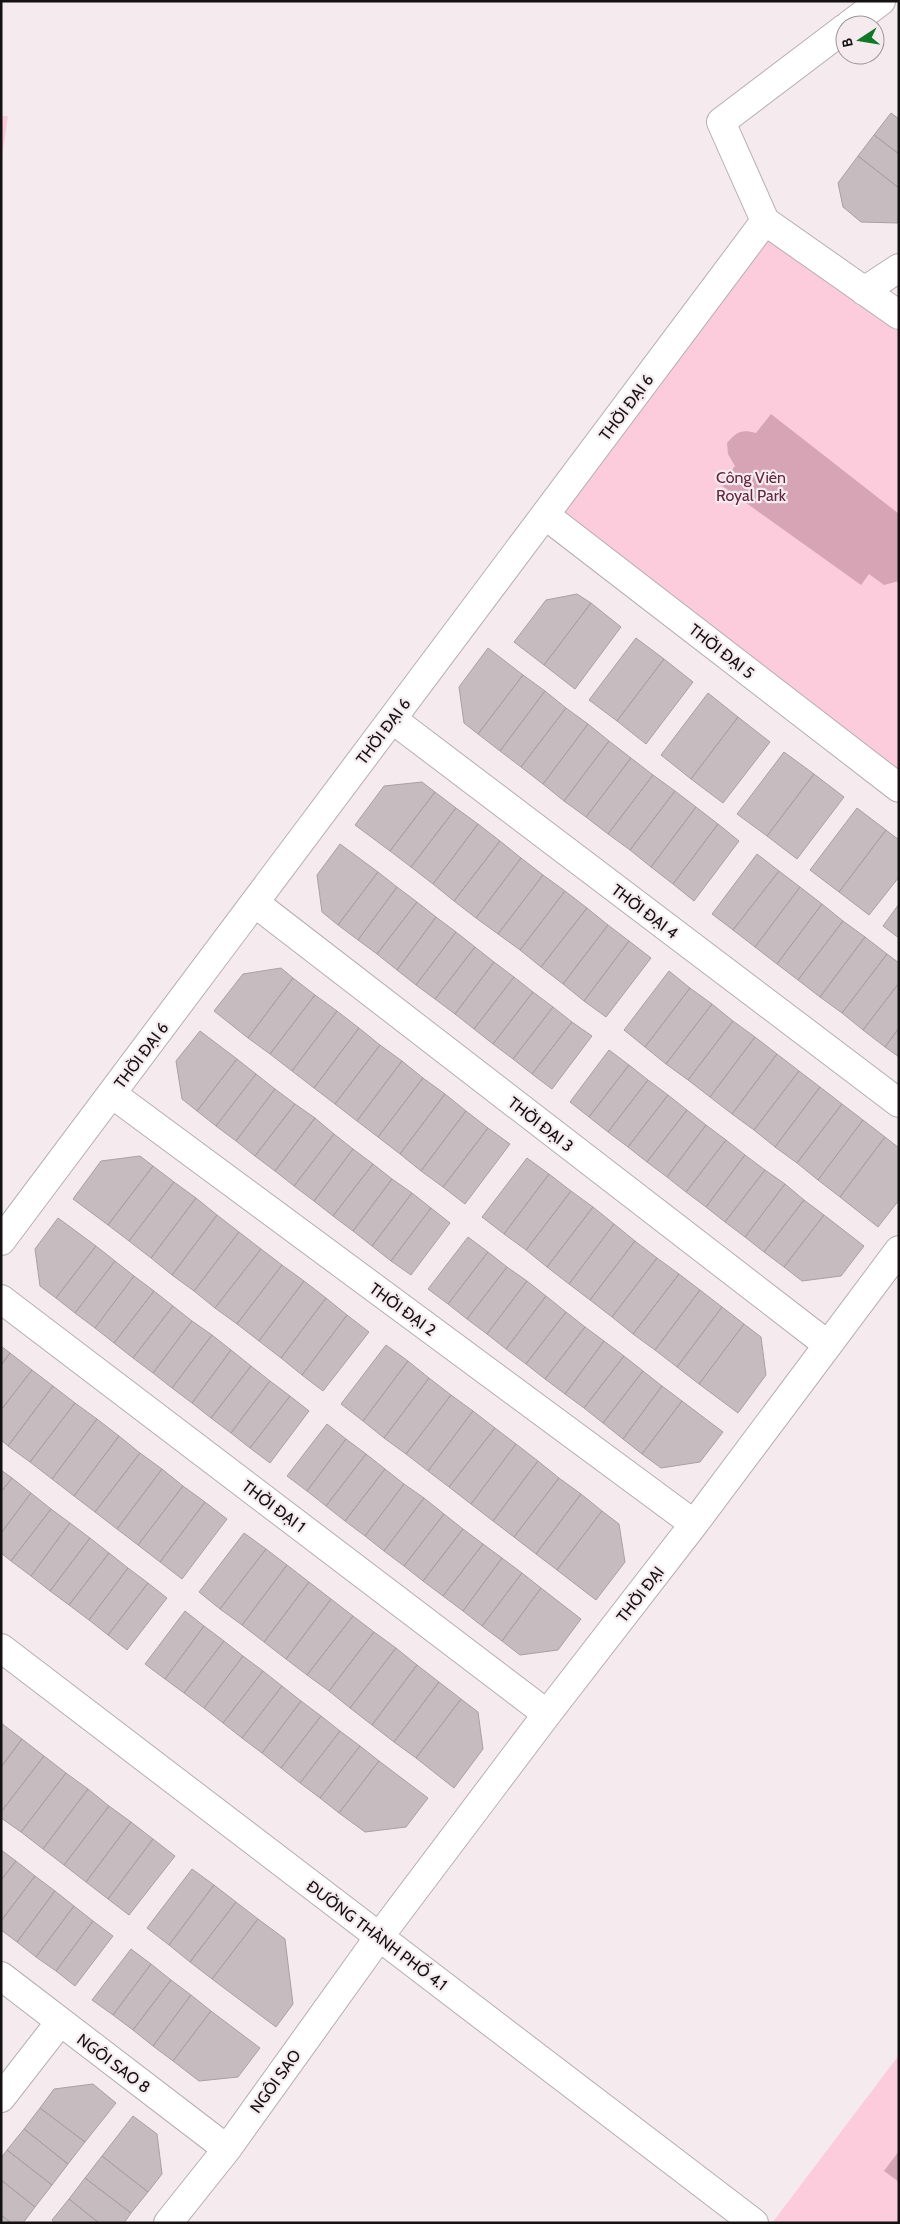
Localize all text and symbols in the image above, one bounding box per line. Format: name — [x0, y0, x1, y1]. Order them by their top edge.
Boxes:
north arrow — [835, 15, 885, 65]
text: B — [838, 36, 857, 49]
street label: THỜI ĐẠI 6 — [595, 370, 657, 444]
park label: Công Viên Royal Park — [716, 468, 787, 505]
street label: THỜI ĐẠI 5 — [685, 620, 758, 683]
street label: THỜI ĐẠI 6 — [352, 694, 414, 768]
street label: THỜI ĐẠI 4 — [608, 880, 682, 943]
street label: THỜI ĐẠI 6 — [110, 1018, 172, 1092]
street label: THỜI ĐẠI 3 — [504, 1093, 577, 1156]
street label: THỜI ĐẠI 2 — [366, 1279, 440, 1340]
street label: THỜI ĐẠI 1 — [238, 1476, 309, 1536]
street label: THỜI ĐẠI — [613, 1563, 668, 1626]
street label: ĐƯỜNG THÀNH PHỐ 4.1 — [303, 1875, 452, 1994]
street label: NGÔI SAO 8 — [73, 2030, 154, 2097]
street label: NGÔI SAO — [246, 2046, 305, 2117]

